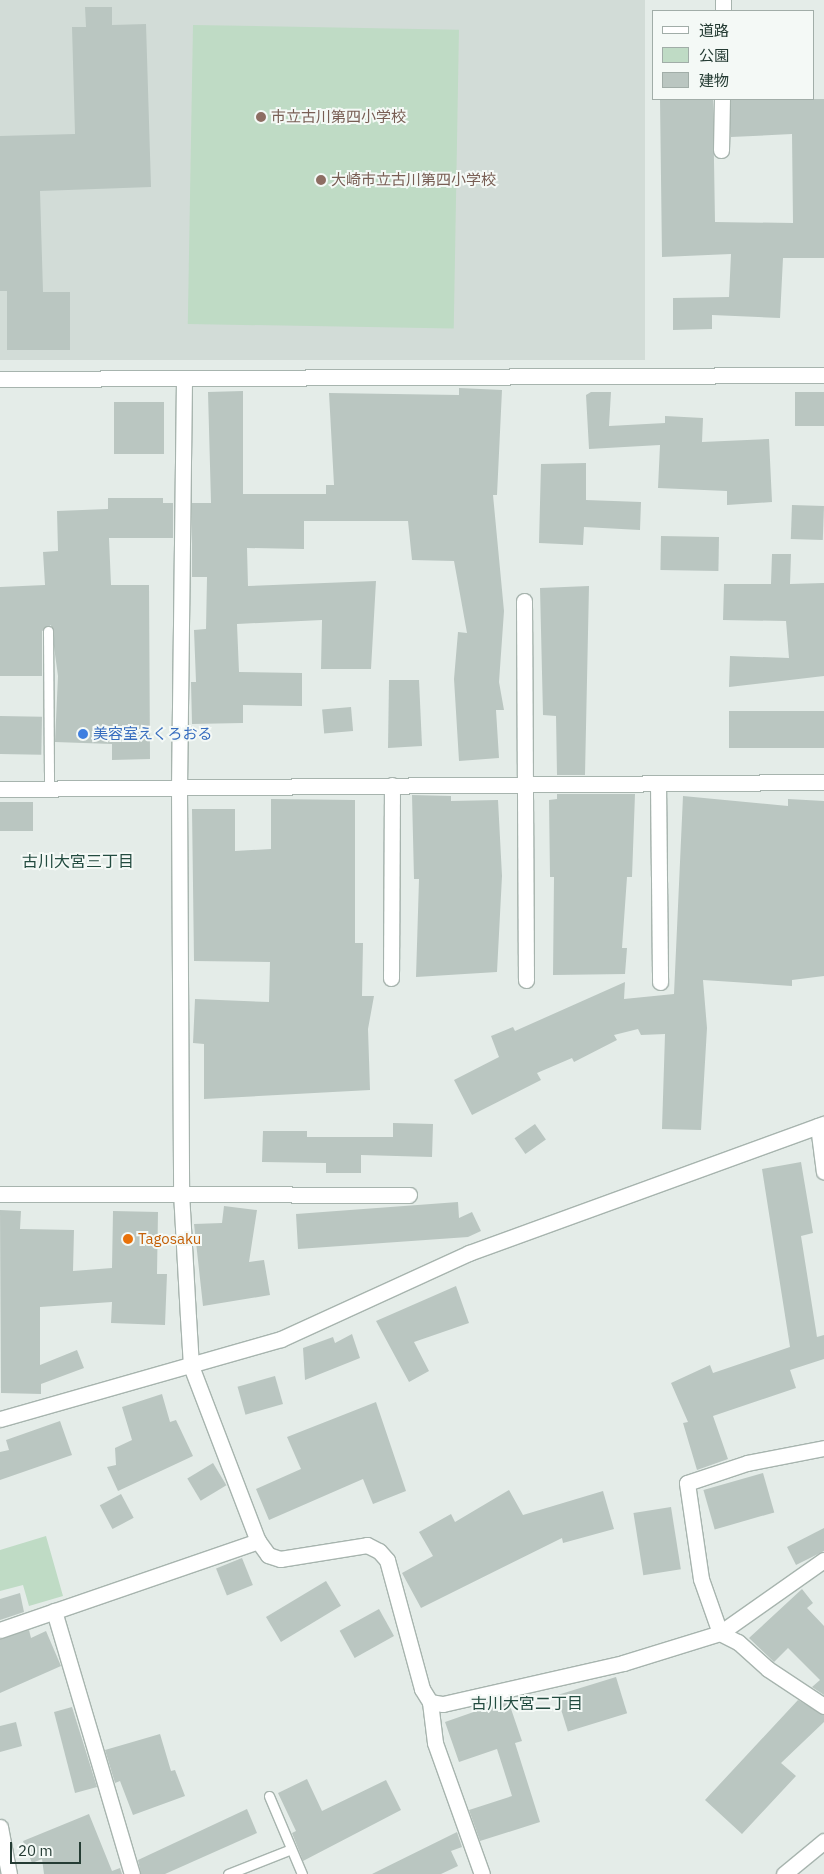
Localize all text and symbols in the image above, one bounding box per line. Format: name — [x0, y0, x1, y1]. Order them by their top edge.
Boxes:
legend — [652, 10, 814, 100]
text: 道路 — [699, 21, 729, 40]
text: 公園 — [699, 46, 729, 65]
text: 建物 — [699, 71, 729, 90]
place label: 市立古川第四小学校 — [271, 108, 406, 126]
marker: 市立古川第四小学校 — [255, 111, 267, 123]
place label: 大崎市立古川第四小学校 — [331, 171, 496, 189]
marker: 大崎市立古川第四小学校 — [315, 174, 327, 186]
place label: 美容室えくろおる — [93, 725, 213, 743]
marker: 美容室えくろおる — [77, 728, 89, 740]
district label: 古川大宮三丁目 — [22, 851, 134, 871]
place label: Tagosaku — [138, 1230, 201, 1248]
marker: Tagosaku — [122, 1233, 134, 1245]
district label: 古川大宮二丁目 — [471, 1693, 583, 1713]
scale bar — [12, 1832, 84, 1864]
text: 20 m — [18, 1841, 53, 1860]

